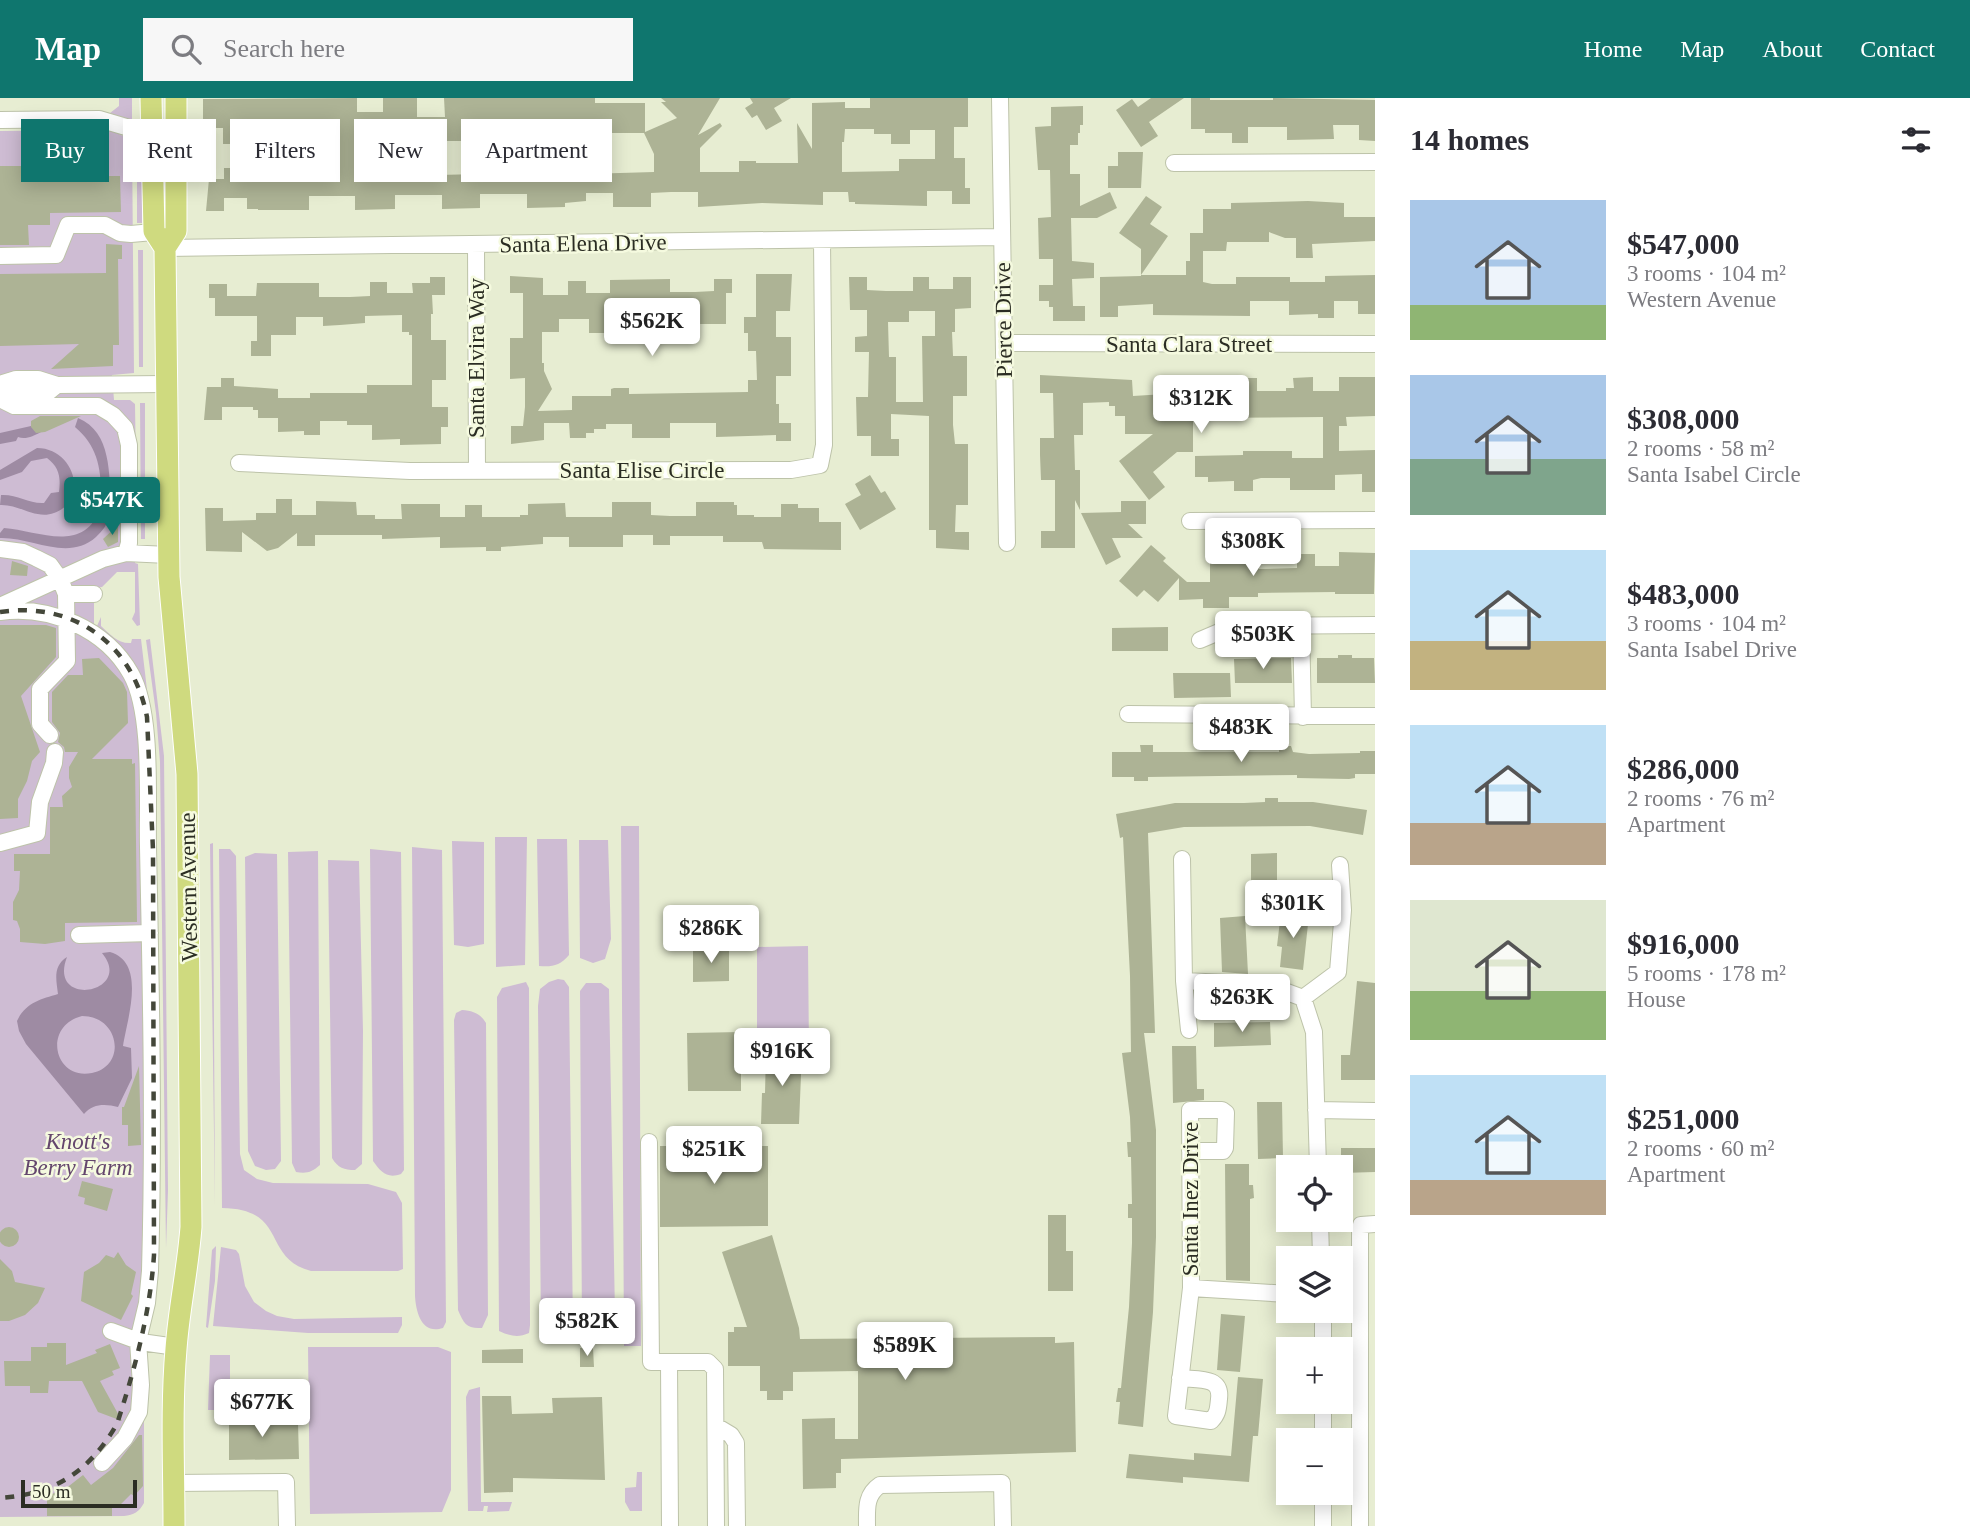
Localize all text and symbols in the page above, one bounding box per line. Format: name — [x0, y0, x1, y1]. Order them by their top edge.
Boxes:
search box — [143, 18, 633, 81]
icon: search — [167, 30, 205, 68]
text: Map — [35, 31, 101, 67]
text: Search here — [223, 34, 345, 63]
text: Home — [1584, 36, 1642, 62]
text: Map — [1680, 36, 1724, 62]
text: About — [1762, 36, 1822, 62]
text: Contact — [1860, 36, 1935, 62]
chip: Buy — [21, 119, 109, 182]
chip: Rent — [123, 119, 216, 182]
chip: Filters — [230, 119, 340, 182]
chip: New — [354, 119, 447, 182]
chip: Apartment — [461, 119, 612, 182]
icon: filters — [1897, 121, 1935, 159]
text: 14 homes — [1410, 123, 1529, 156]
text: $547,000 — [1627, 227, 1740, 260]
icon: home — [1466, 228, 1550, 312]
street label: Santa Elena Drive — [499, 230, 667, 257]
text: 3 rooms · 104 m² — [1627, 261, 1786, 286]
street label: Pierce Drive — [990, 262, 1017, 378]
street label: Santa Elvira Way — [464, 278, 489, 438]
text: Western Avenue — [1627, 287, 1776, 312]
pin: $562K — [603, 299, 701, 358]
text: $562K — [620, 308, 684, 333]
street label: Santa Clara Street — [1106, 332, 1273, 357]
pin: $312K — [1152, 376, 1250, 435]
text: $312K — [1169, 385, 1233, 410]
text: $308,000 — [1627, 402, 1740, 435]
icon: home — [1466, 403, 1550, 487]
text: 2 rooms · 58 m² — [1627, 436, 1774, 461]
street label: Santa Elise Circle — [560, 458, 724, 483]
text: Santa Isabel Circle — [1627, 462, 1801, 487]
pin: $547K — [63, 478, 161, 537]
text: $547K — [80, 487, 144, 512]
pin: $308K — [1204, 518, 1302, 578]
text: $308K — [1221, 528, 1285, 553]
text: $483,000 — [1627, 577, 1740, 610]
icon: home — [1466, 578, 1550, 662]
text: 3 rooms · 104 m² — [1627, 611, 1786, 636]
pin: $503K — [1214, 612, 1312, 671]
text: $503K — [1231, 621, 1295, 646]
text: Santa Isabel Drive — [1627, 637, 1797, 662]
pin: $483K — [1192, 704, 1290, 764]
text: $483K — [1209, 714, 1273, 739]
text: $286,000 — [1627, 752, 1740, 785]
icon: home — [1466, 753, 1550, 837]
text: 2 rooms · 76 m² — [1627, 786, 1774, 811]
street label: Western Avenue — [175, 812, 202, 962]
text: Apartment — [1627, 812, 1725, 837]
pin: $301K — [1244, 880, 1342, 940]
text: $301K — [1261, 890, 1325, 915]
pin: $286K — [662, 906, 760, 965]
text: $286K — [679, 915, 743, 940]
text: $916,000 — [1627, 927, 1740, 960]
icon: home — [1466, 928, 1550, 1012]
text: 5 rooms · 178 m² — [1627, 961, 1786, 986]
pin: $263K — [1193, 974, 1291, 1034]
text: $263K — [1210, 984, 1274, 1009]
text: House — [1627, 987, 1686, 1012]
pin: $916K — [733, 1028, 831, 1088]
text: $916K — [750, 1038, 814, 1063]
text: $251,000 — [1627, 1102, 1740, 1135]
icon: home — [1466, 1103, 1550, 1187]
street label: Santa Inez Drive — [1178, 1122, 1203, 1276]
pin: $251K — [665, 1126, 763, 1186]
park label: Knott's Berry Farm — [23, 1129, 133, 1180]
text: $251K — [682, 1136, 746, 1161]
text: 2 rooms · 60 m² — [1627, 1136, 1774, 1161]
map controls — [1276, 1155, 1353, 1505]
button: locate — [1276, 1155, 1353, 1232]
text: Apartment — [1627, 1162, 1725, 1187]
button: layers — [1276, 1246, 1353, 1323]
pin: $582K — [538, 1298, 636, 1358]
text: $582K — [555, 1308, 619, 1333]
pin: $589K — [856, 1322, 954, 1382]
text: $589K — [873, 1332, 937, 1357]
button: + — [1276, 1337, 1353, 1414]
pin: $677K — [213, 1380, 311, 1439]
text: $677K — [230, 1389, 294, 1414]
button: − — [1276, 1428, 1353, 1505]
scale bar — [21, 1477, 136, 1509]
text: 50 m — [32, 1481, 71, 1502]

